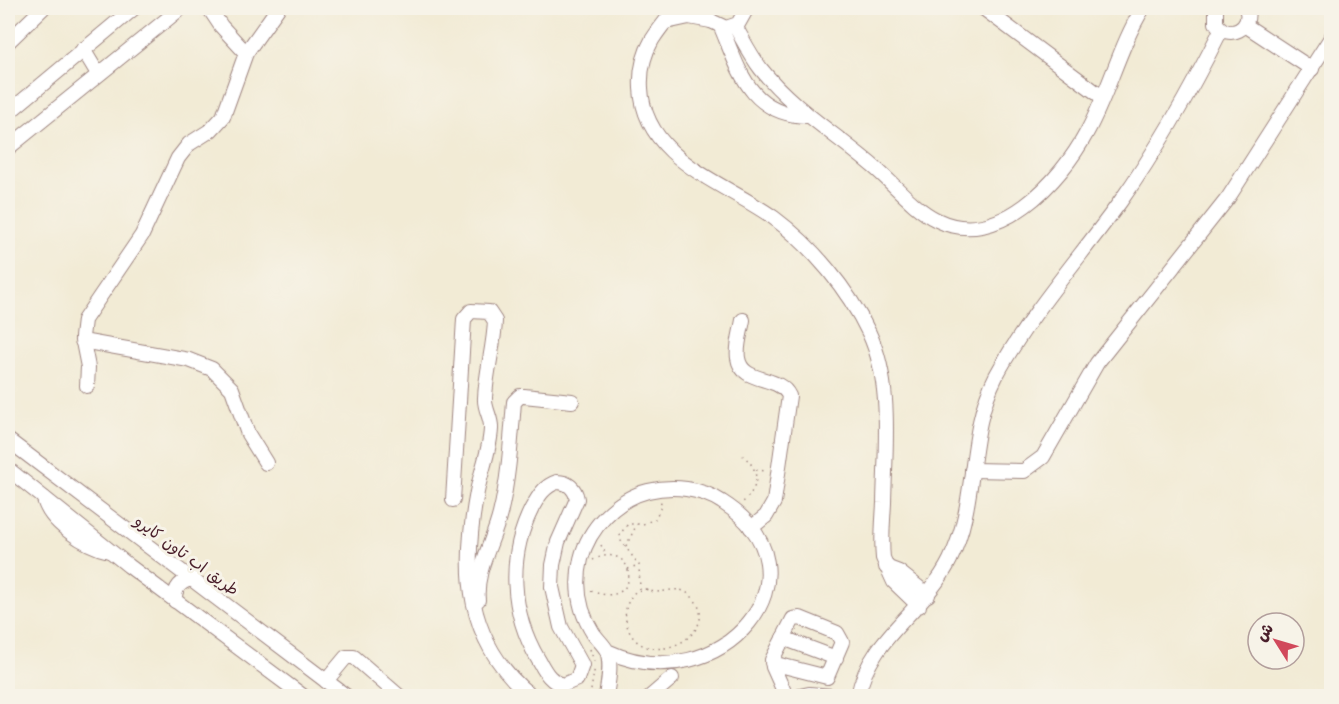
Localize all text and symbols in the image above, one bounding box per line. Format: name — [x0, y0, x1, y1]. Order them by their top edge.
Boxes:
street label: طريق اب تاون كايرو — [129, 509, 243, 600]
north arrow — [1246, 611, 1306, 671]
text: ش — [1251, 619, 1278, 646]

